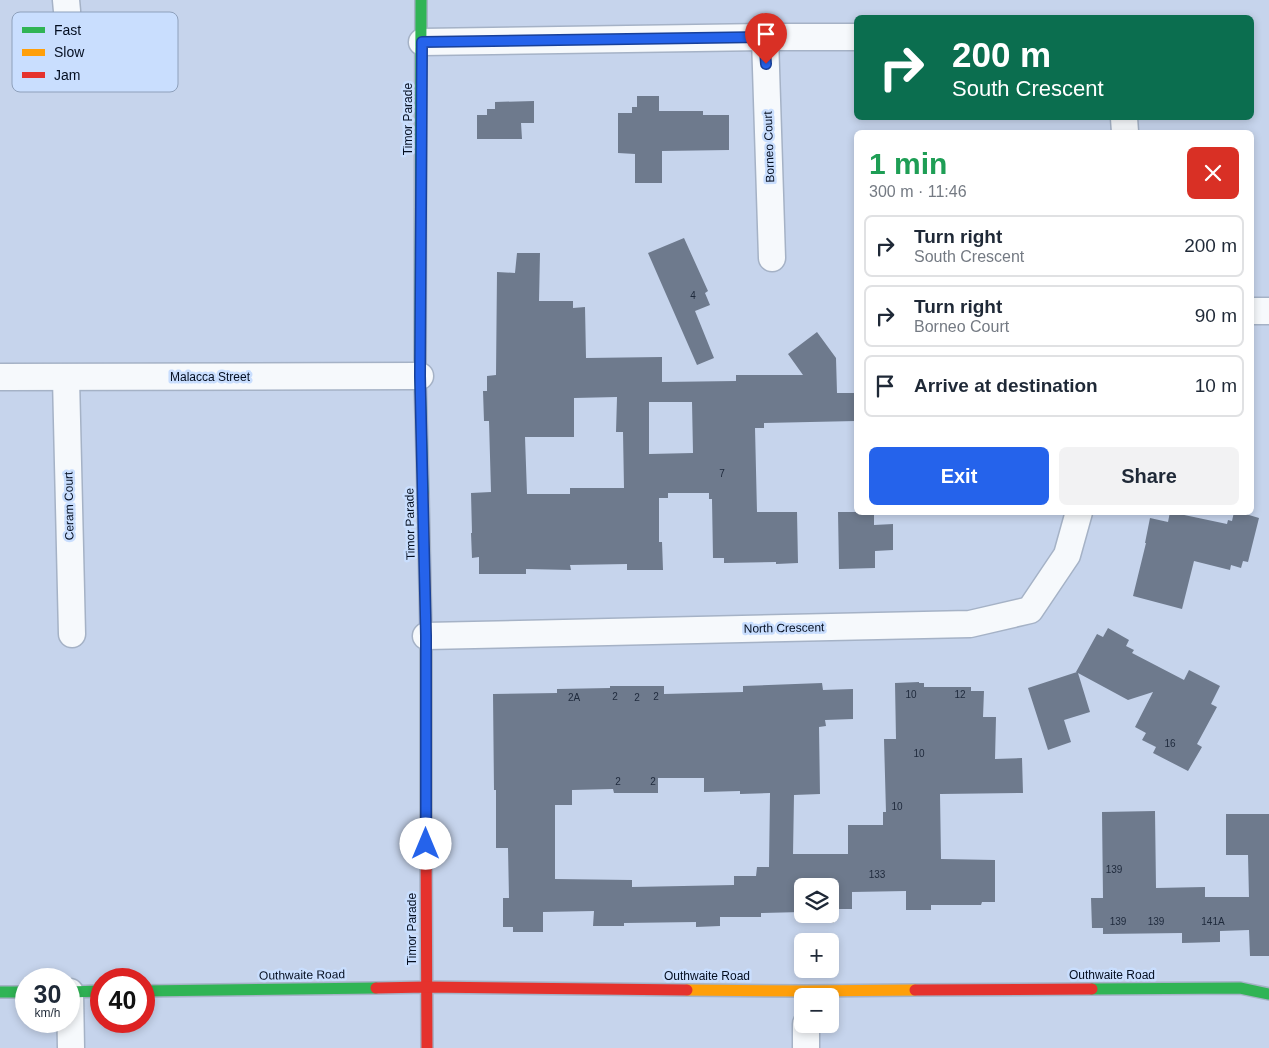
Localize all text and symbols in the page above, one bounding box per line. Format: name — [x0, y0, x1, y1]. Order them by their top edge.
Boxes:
legend — [12, 12, 178, 92]
pin — [745, 13, 787, 64]
icon: arrive — [752, 20, 780, 48]
text: Fast — [54, 22, 81, 38]
icon: right — [869, 35, 934, 100]
text: 200 m — [952, 35, 1051, 74]
text: Slow — [54, 44, 85, 60]
text: Jam — [54, 67, 80, 83]
text: South Crescent — [952, 76, 1104, 101]
street label: Timor Parade — [401, 83, 415, 155]
street label: Borneo Court — [761, 110, 777, 183]
text: 1 min — [869, 147, 947, 180]
button: close — [1187, 147, 1239, 199]
text: 300 m · 11:46 — [869, 183, 967, 200]
text: Turn right — [914, 226, 1002, 247]
icon: right — [871, 232, 899, 260]
text: 200 m — [1184, 235, 1237, 256]
text: South Crescent — [914, 248, 1024, 265]
house number: 4 — [690, 290, 696, 301]
text: Turn right — [914, 296, 1002, 317]
icon: right — [871, 302, 899, 330]
text: 90 m — [1195, 305, 1237, 326]
text: Borneo Court — [914, 318, 1009, 335]
street label: Malacca Street — [170, 370, 251, 384]
icon: arrive — [871, 372, 899, 400]
text: Arrive at destination — [914, 375, 1098, 396]
text: 10 m — [1195, 375, 1237, 396]
button: Exit — [869, 447, 1049, 505]
button: Share — [1059, 447, 1239, 505]
house number: 7 — [719, 468, 725, 479]
street label: Ceram Court — [61, 471, 77, 540]
street label: Timor Parade — [402, 487, 418, 560]
street label: North Crescent — [744, 620, 825, 636]
house number: 10 — [905, 689, 917, 700]
house number: 12 — [954, 689, 966, 700]
house number: 2 — [612, 691, 618, 702]
house number: 2 — [653, 691, 659, 702]
house number: 2A — [568, 692, 580, 703]
house number: 2 — [634, 692, 640, 703]
house number: 16 — [1164, 738, 1176, 749]
house number: 10 — [913, 748, 925, 759]
house number: 2 — [615, 776, 621, 787]
house number: 2 — [650, 776, 656, 787]
house number: 10 — [891, 801, 903, 812]
position arrow — [399, 817, 451, 869]
house number: 139 — [1106, 864, 1123, 875]
house number: 133 — [869, 869, 886, 880]
map controls — [794, 878, 839, 1033]
button: layers — [794, 878, 839, 923]
street label: Timor Parade — [405, 893, 419, 965]
house number: 139 — [1110, 916, 1127, 927]
house number: 139 — [1148, 916, 1165, 927]
house number: 141A — [1201, 916, 1225, 927]
button: + — [794, 933, 839, 978]
street label: Outhwaite Road — [259, 967, 345, 983]
speed limit sign: 40 — [90, 968, 155, 1033]
street label: Outhwaite Road — [1069, 968, 1155, 982]
street label: Outhwaite Road — [664, 969, 750, 983]
text: 30 — [34, 980, 61, 1008]
button: − — [794, 988, 839, 1033]
text: km/h — [34, 1006, 61, 1020]

